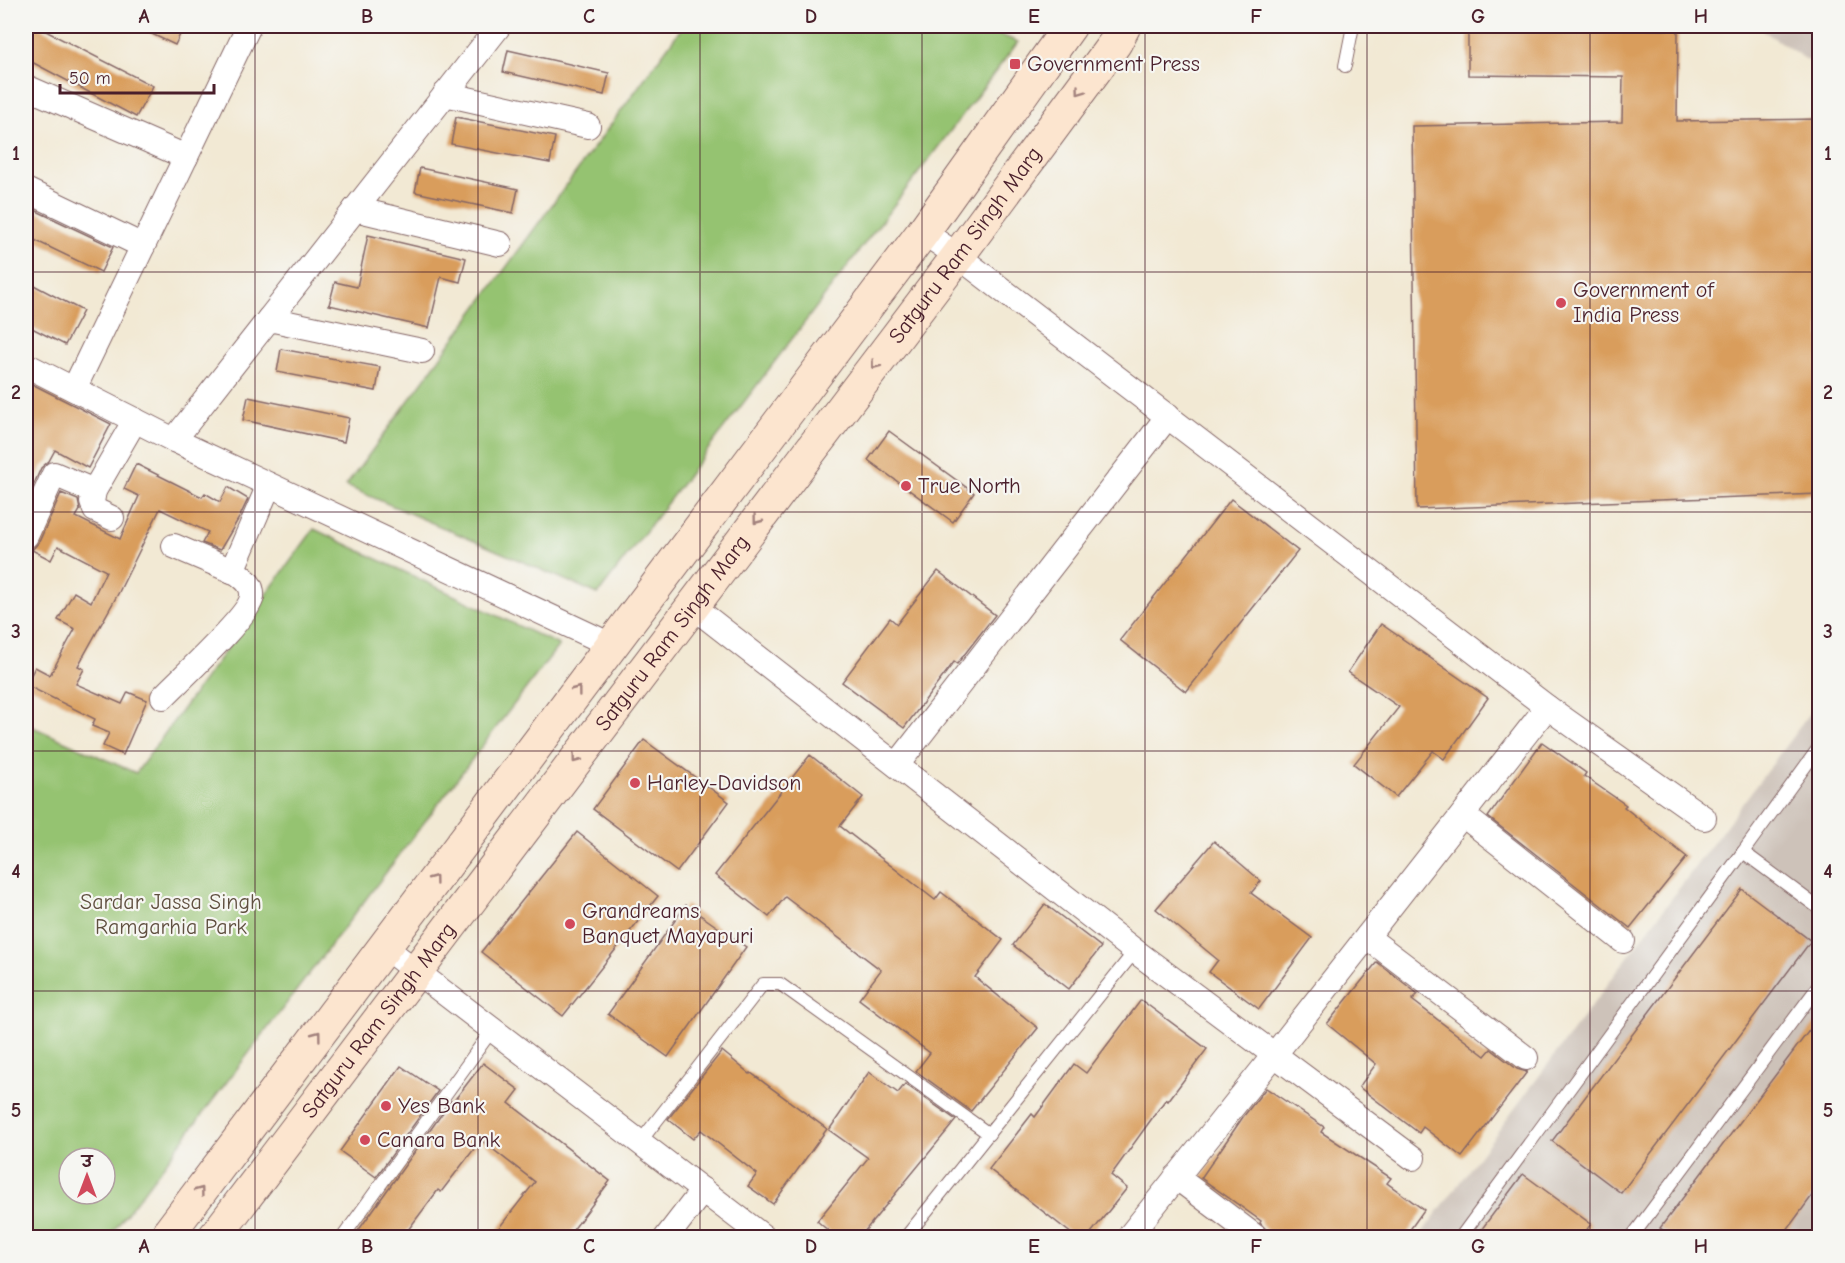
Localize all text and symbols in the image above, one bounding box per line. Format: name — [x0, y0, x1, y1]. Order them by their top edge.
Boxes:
text: A — [138, 5, 150, 28]
text: B — [361, 5, 373, 28]
text: C — [583, 5, 595, 28]
text: D — [805, 5, 817, 28]
text: E — [1028, 5, 1040, 28]
text: F — [1250, 5, 1262, 28]
text: G — [1471, 5, 1485, 28]
text: H — [1694, 5, 1708, 28]
place label: Government Press — [1027, 51, 1200, 77]
scale bar — [60, 57, 214, 95]
marker: Government Press — [1008, 57, 1022, 71]
text: 50 m — [69, 68, 111, 89]
one-way arrow — [1076, 85, 1087, 96]
text: 1 — [12, 142, 20, 165]
street label: Satguru Ram Singh Marg — [883, 142, 1047, 349]
text: 1 — [1824, 142, 1832, 165]
place label: Government of India Press — [1573, 277, 1715, 328]
marker: Government of India Press — [1554, 296, 1568, 310]
one-way arrow — [872, 359, 883, 370]
text: 2 — [11, 381, 21, 404]
text: 2 — [1823, 381, 1833, 404]
place label: True North — [918, 473, 1021, 499]
marker: True North — [899, 479, 913, 493]
one-way arrow — [754, 514, 765, 525]
street label: Satguru Ram Singh Marg — [590, 530, 755, 736]
text: 3 — [11, 620, 21, 643]
text: 3 — [1823, 620, 1833, 643]
one-way arrow — [570, 685, 581, 696]
one-way arrow — [572, 753, 583, 764]
place label: Harley-Davidson — [647, 770, 801, 796]
marker: Harley-Davidson — [628, 776, 642, 790]
text: 4 — [11, 860, 21, 883]
text: 4 — [1823, 860, 1833, 883]
one-way arrow — [427, 875, 438, 886]
park label: Sardar Jassa Singh Ramgarhia Park — [80, 889, 262, 940]
place label: Grandreams Banquet Mayapuri — [582, 898, 754, 949]
street label: Satguru Ram Singh Marg — [296, 917, 461, 1123]
marker: Grandreams Banquet Mayapuri — [563, 917, 577, 931]
one-way arrow — [310, 1030, 321, 1041]
place label: Yes Bank — [398, 1093, 485, 1119]
text: 5 — [11, 1099, 21, 1122]
marker: Yes Bank — [379, 1099, 393, 1113]
text: 5 — [1823, 1099, 1833, 1122]
place label: Canara Bank — [377, 1127, 501, 1153]
marker: Canara Bank — [358, 1133, 372, 1147]
north arrow — [57, 1146, 117, 1206]
text: उ — [80, 1153, 94, 1171]
one-way arrow — [192, 1186, 203, 1197]
text: A — [138, 1235, 150, 1258]
text: B — [361, 1235, 373, 1258]
text: C — [583, 1235, 595, 1258]
text: D — [805, 1235, 817, 1258]
text: E — [1028, 1235, 1040, 1258]
text: F — [1250, 1235, 1262, 1258]
text: G — [1471, 1235, 1485, 1258]
text: H — [1694, 1235, 1708, 1258]

